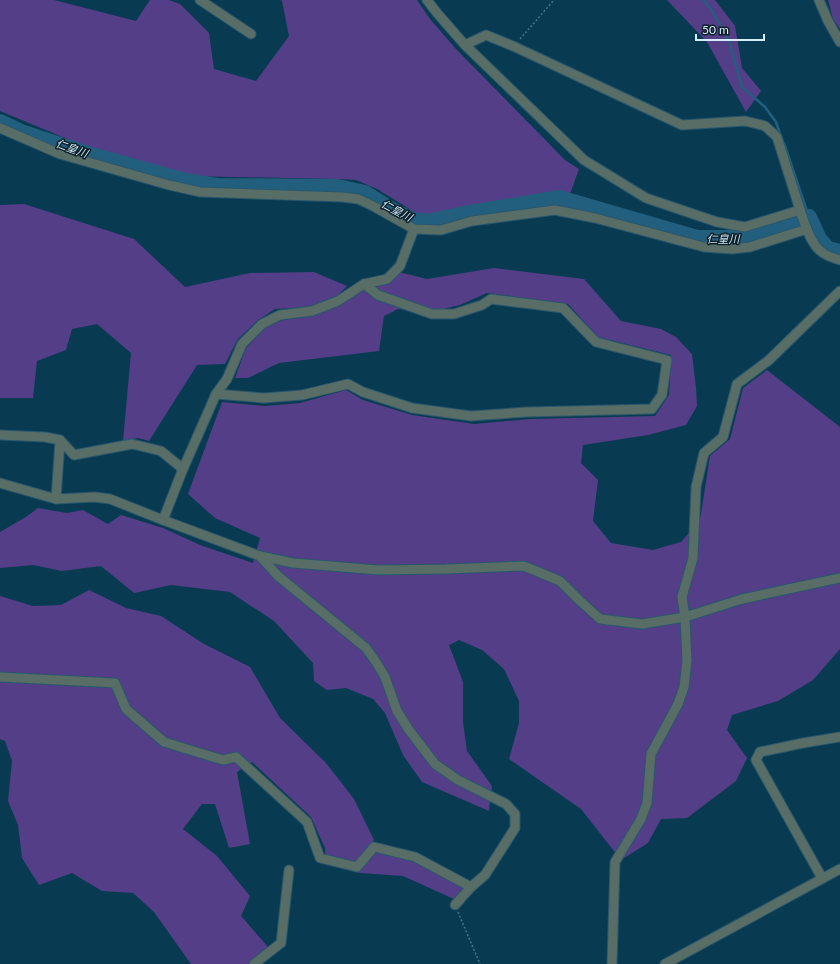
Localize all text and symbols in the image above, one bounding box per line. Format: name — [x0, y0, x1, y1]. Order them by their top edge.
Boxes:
scale bar — [696, 16, 764, 42]
text: 50 m — [702, 22, 729, 37]
water label: 仁皇川 — [54, 136, 91, 160]
water label: 仁皇川 — [379, 197, 416, 224]
water label: 仁皇川 — [707, 232, 740, 245]

